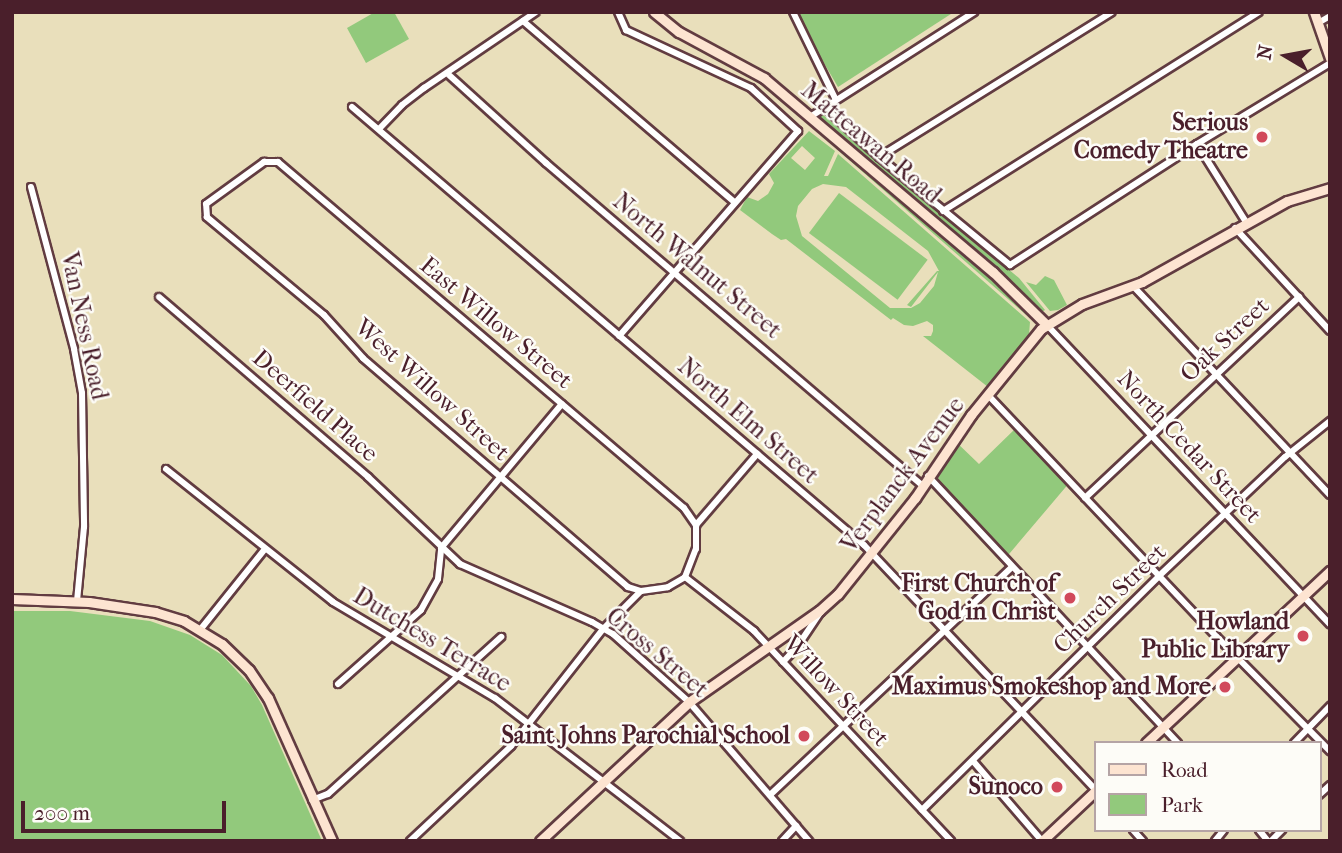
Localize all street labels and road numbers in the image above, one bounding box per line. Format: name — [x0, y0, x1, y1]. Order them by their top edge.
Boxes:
street label: Matteawan Road — [795, 76, 947, 210]
street label: North Walnut Street — [607, 187, 787, 345]
street label: Van Ness Road — [54, 250, 114, 402]
street label: East Willow Street — [414, 251, 578, 395]
street label: Oak Street — [1175, 292, 1275, 388]
street label: West Willow Street — [349, 313, 515, 467]
street label: Deerfield Place — [246, 344, 384, 468]
street label: North Elm Street — [672, 352, 824, 490]
street label: North Cedar Street — [1111, 365, 1267, 529]
street label: Verplanck Avenue — [835, 392, 971, 558]
street label: Church Street — [1048, 538, 1172, 660]
street label: Dutchess Terrace — [348, 582, 516, 698]
street label: Cross Street — [600, 602, 714, 704]
street label: Willow Street — [777, 629, 895, 753]

